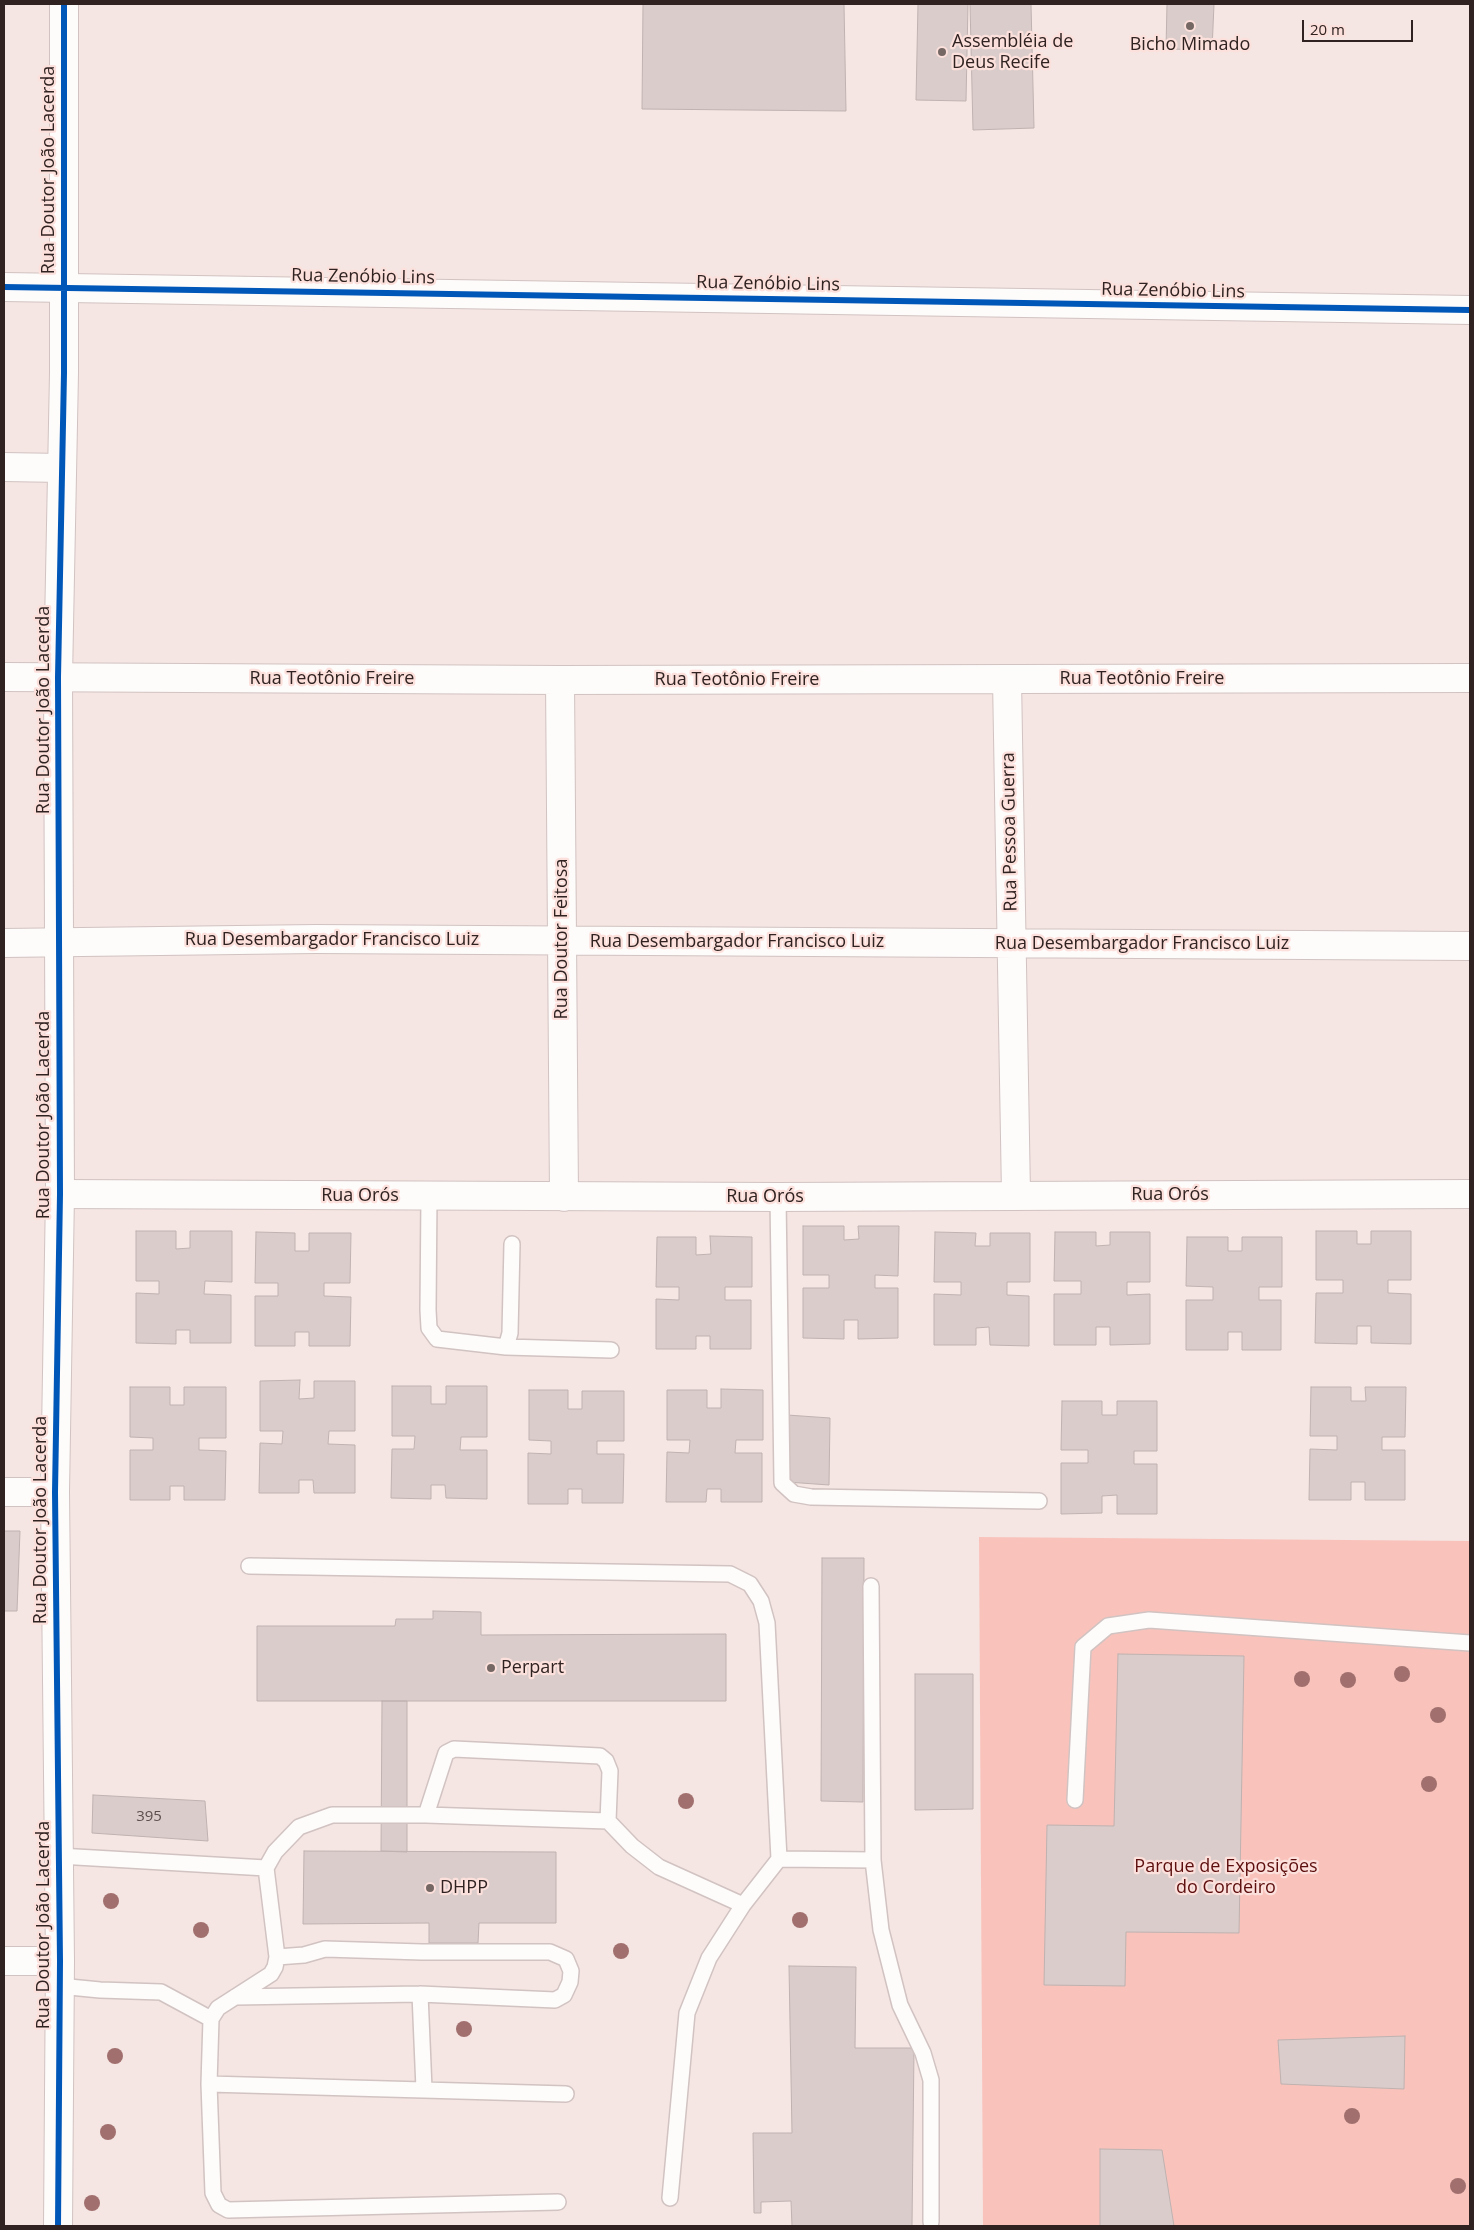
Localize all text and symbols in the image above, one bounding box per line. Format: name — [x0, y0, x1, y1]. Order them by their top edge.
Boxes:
scale bar — [1304, 10, 1415, 42]
text: 20 m — [1310, 19, 1345, 39]
marker: Bicho Mimado — [1184, 20, 1196, 32]
place label: Assembléia de Deus Recife — [952, 31, 1073, 74]
place label: Bicho Mimado — [1130, 34, 1250, 56]
marker: Assembléia de Deus Recife — [936, 46, 948, 58]
street label: Rua Doutor João Lacerda — [38, 66, 60, 274]
street label: Rua Zenóbio Lins — [291, 265, 435, 289]
street label: Rua Zenóbio Lins — [696, 272, 840, 296]
street label: Rua Zenóbio Lins — [1101, 279, 1245, 303]
street label: Rua Doutor João Lacerda — [33, 606, 55, 814]
street label: Rua Teotônio Freire — [250, 668, 414, 690]
street label: Rua Teotônio Freire — [1060, 668, 1224, 690]
street label: Rua Teotônio Freire — [655, 669, 819, 691]
street label: Rua Pessoa Guerra — [998, 752, 1022, 912]
street label: Rua Doutor Feitosa — [551, 859, 573, 1019]
street label: Rua Desembargador Francisco Luiz — [185, 929, 479, 951]
street label: Rua Desembargador Francisco Luiz — [590, 931, 884, 953]
street label: Rua Desembargador Francisco Luiz — [995, 933, 1289, 955]
street label: Rua Doutor João Lacerda — [33, 1011, 55, 1219]
street label: Rua Orós — [1131, 1184, 1209, 1206]
street label: Rua Orós — [321, 1185, 399, 1207]
street label: Rua Orós — [726, 1186, 804, 1208]
street label: Rua Doutor João Lacerda — [30, 1416, 52, 1624]
place label: Perpart — [501, 1657, 564, 1679]
marker: Perpart — [485, 1662, 497, 1674]
house number: 395 — [136, 1808, 162, 1826]
street label: Rua Doutor João Lacerda — [33, 1821, 55, 2029]
park label: Parque de Exposições do Cordeiro — [1134, 1856, 1318, 1898]
place label: DHPP — [440, 1877, 488, 1899]
marker: DHPP — [424, 1882, 436, 1894]

